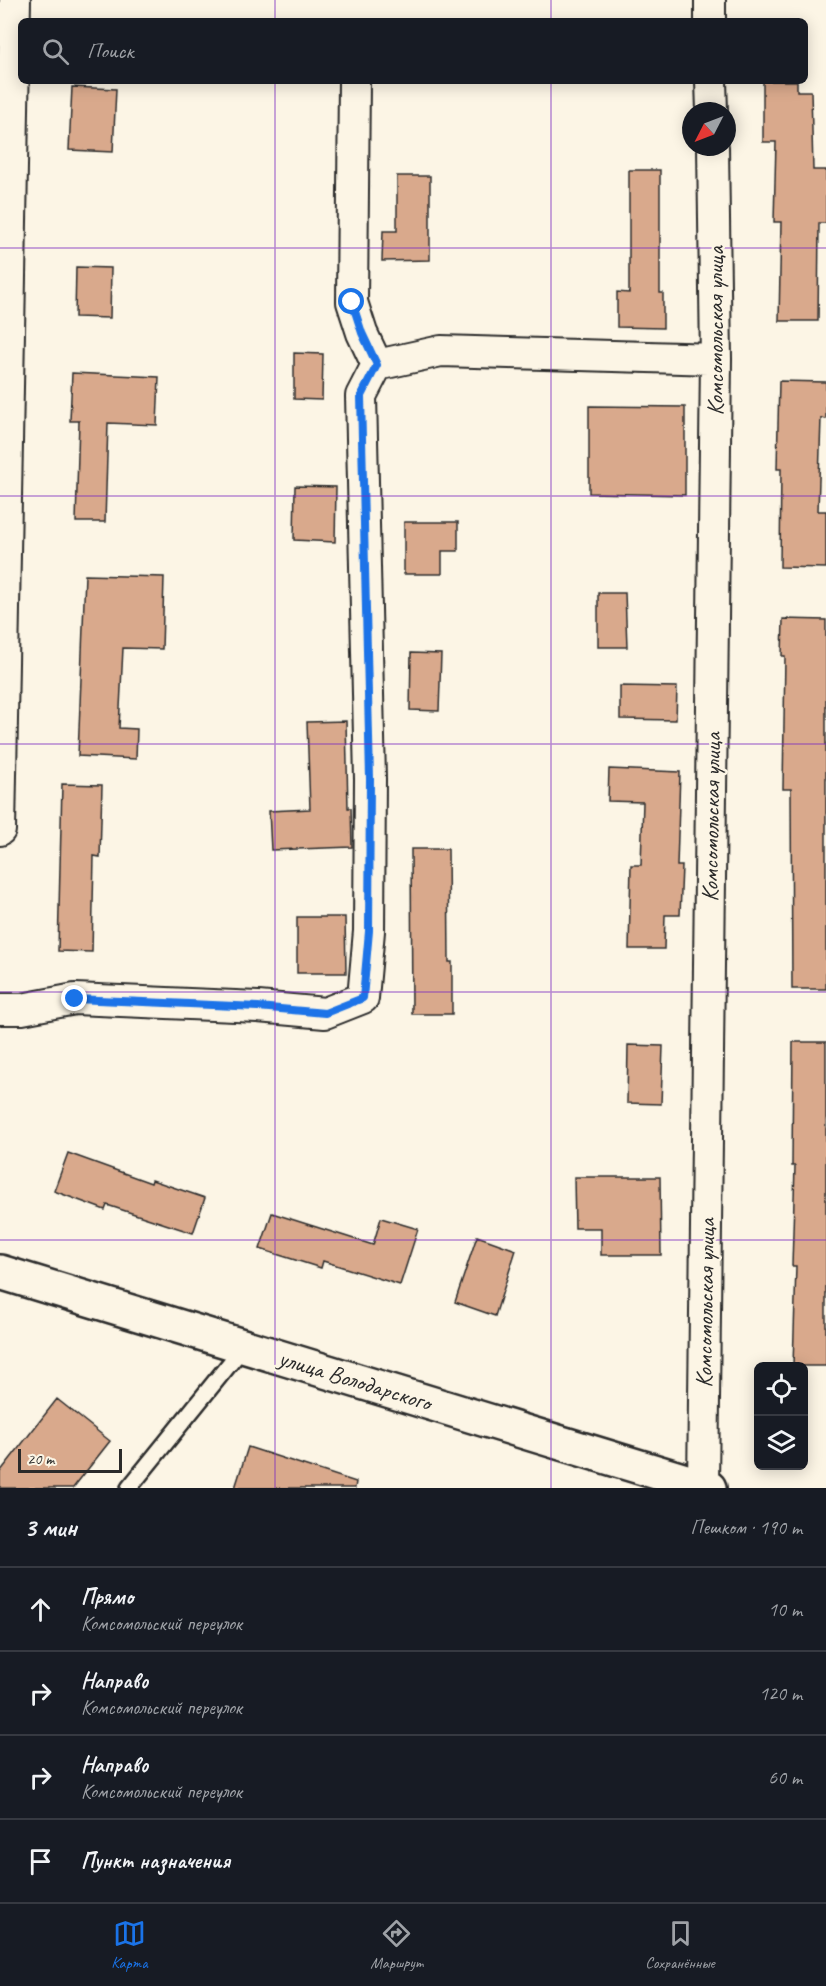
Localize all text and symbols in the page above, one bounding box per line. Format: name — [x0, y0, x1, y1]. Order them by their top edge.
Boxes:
search box — [18, 18, 808, 84]
icon: search — [39, 35, 72, 68]
text: Поиск — [87, 37, 133, 65]
north arrow — [682, 102, 736, 156]
street label: Комсомольская улица — [700, 245, 730, 416]
route start — [338, 288, 364, 314]
street label: Комсомольская улица — [695, 731, 727, 902]
route end — [61, 985, 87, 1011]
street label: Комсомольская улица — [689, 1217, 721, 1388]
street label: улица Володарского — [273, 1342, 437, 1418]
map controls — [754, 1362, 808, 1470]
button: locate — [754, 1362, 808, 1416]
button: layers — [754, 1416, 808, 1470]
scale bar — [18, 1446, 122, 1474]
text: 20 m — [27, 1449, 54, 1469]
text: 3 мин — [24, 1511, 77, 1544]
text: Пешком · 190 m — [690, 1515, 802, 1540]
text: Прямо — [81, 1583, 133, 1611]
icon: ahead — [24, 1593, 57, 1626]
text: 10 m — [768, 1597, 802, 1622]
text: Комсомольский переулок — [81, 1611, 242, 1636]
text: Направо — [81, 1667, 148, 1695]
icon: right — [24, 1677, 57, 1710]
text: 120 m — [759, 1681, 802, 1706]
text: Комсомольский переулок — [81, 1695, 242, 1720]
text: Направо — [81, 1751, 148, 1779]
icon: right — [24, 1761, 57, 1794]
text: 60 m — [768, 1765, 802, 1790]
text: Комсомольский переулок — [81, 1779, 242, 1804]
icon: arrive — [24, 1845, 57, 1878]
text: Пункт назначения — [81, 1847, 230, 1875]
tab: Карта — [111, 1917, 148, 1973]
tab: Маршрут — [370, 1917, 423, 1973]
tab: Сохранённые — [645, 1917, 715, 1973]

